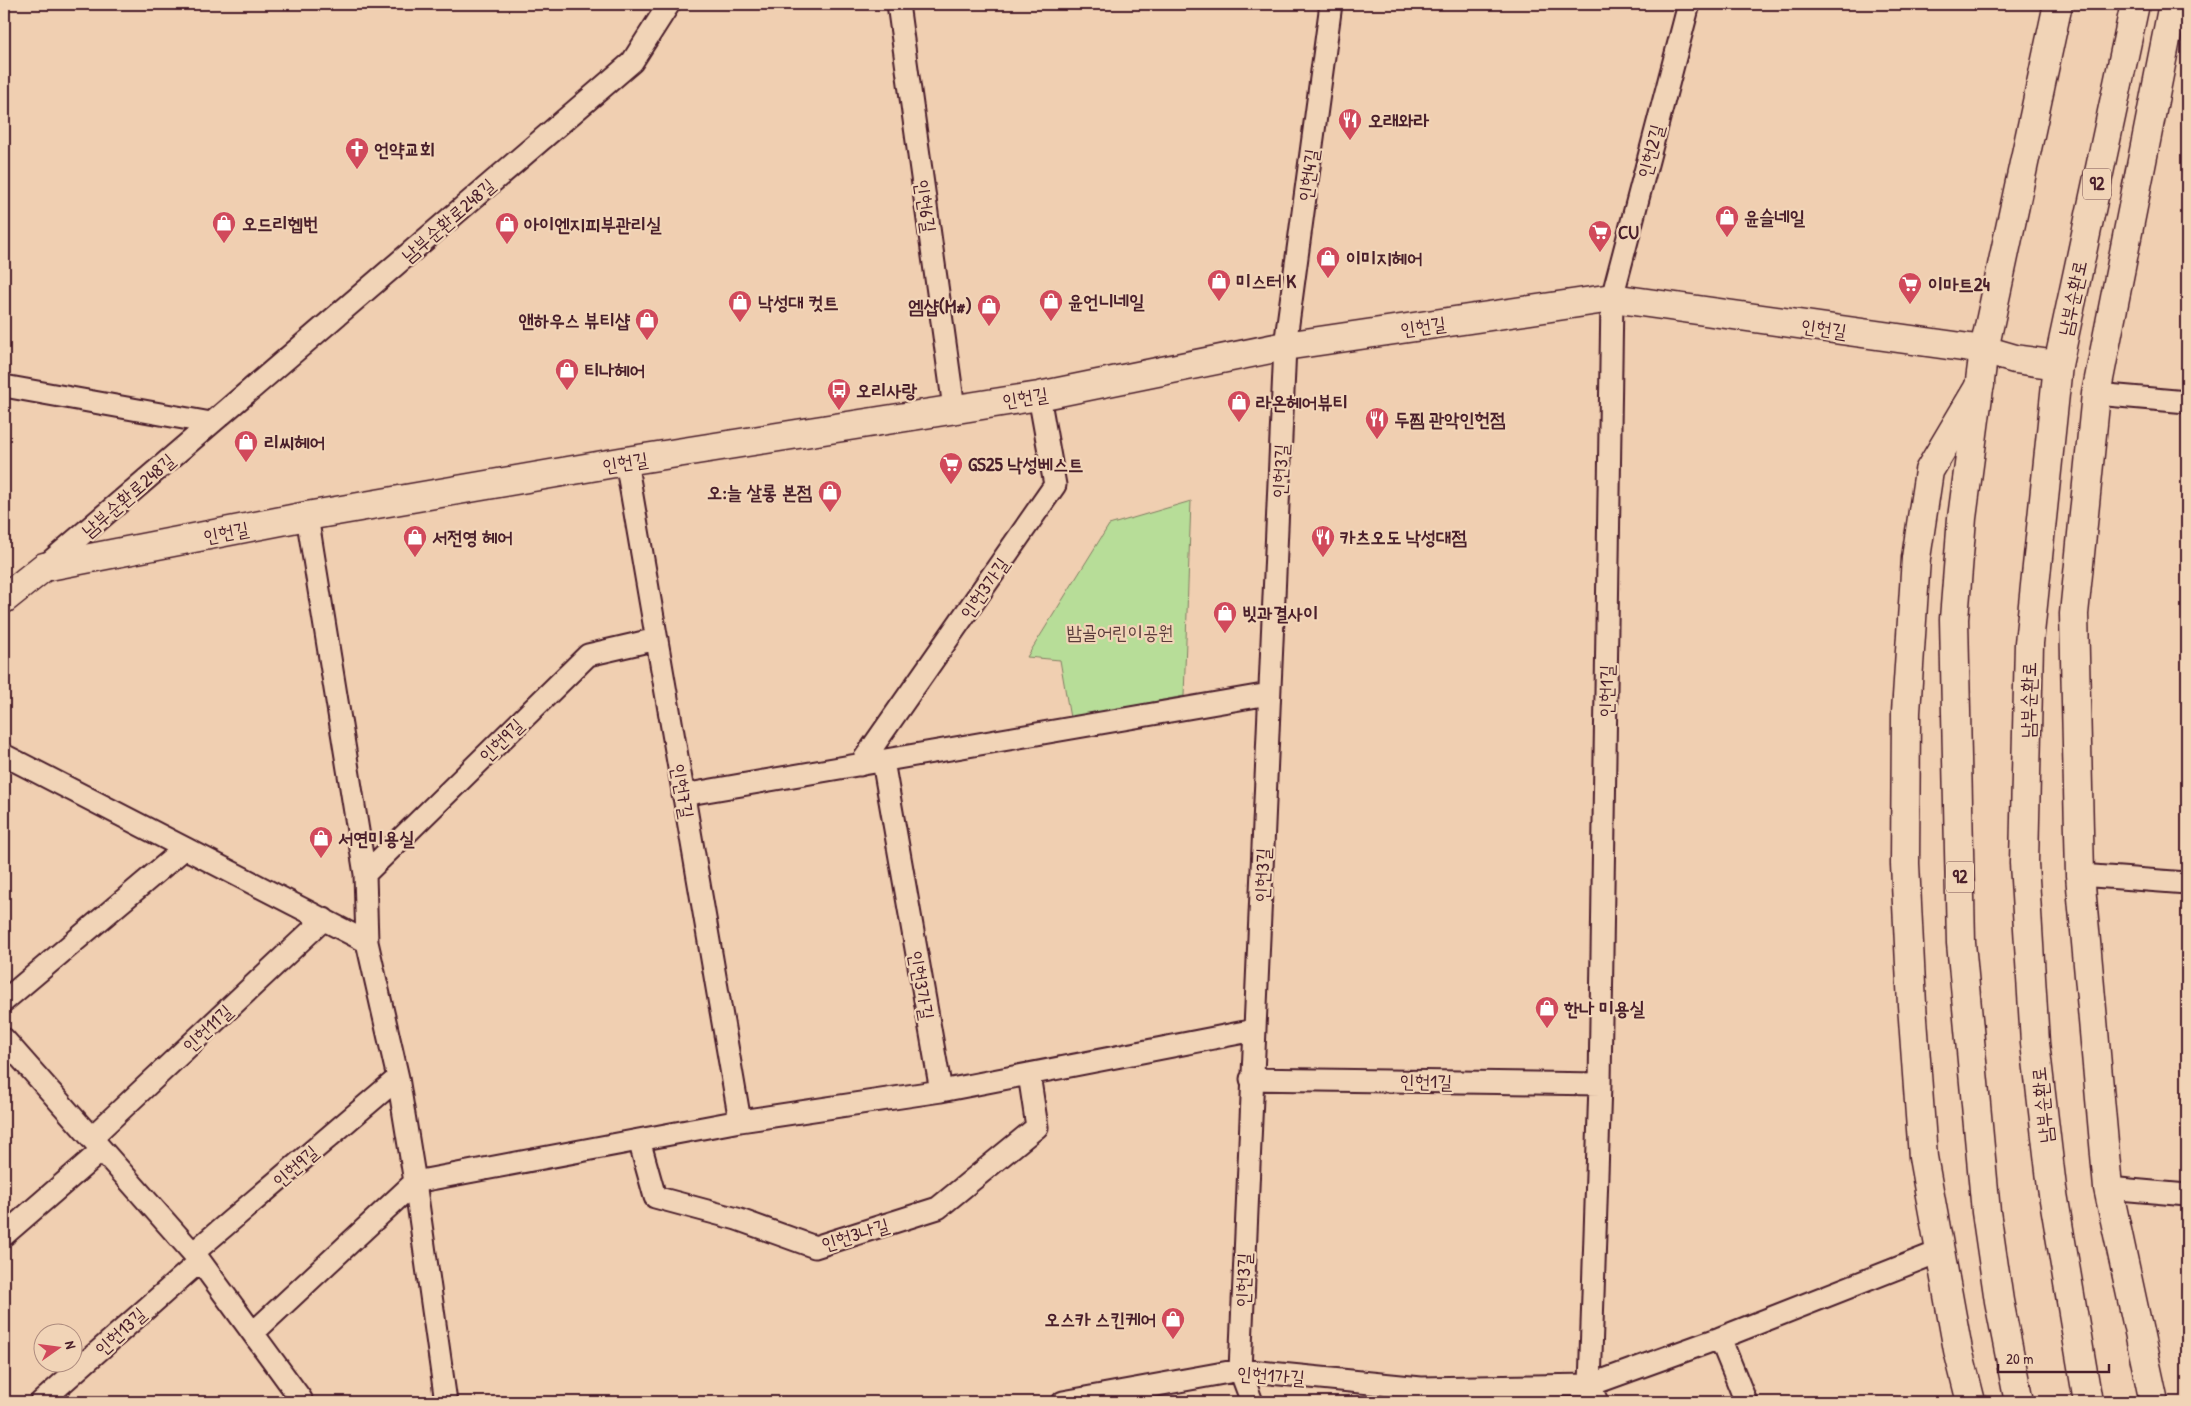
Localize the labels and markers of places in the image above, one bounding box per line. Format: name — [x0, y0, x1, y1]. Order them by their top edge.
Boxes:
restaurant icon: 오래와라 — [1337, 107, 1363, 141]
place label: 오래와라 — [1368, 107, 1430, 133]
church icon: 언약교회 — [344, 136, 370, 170]
place label: 언약교회 — [374, 136, 435, 162]
shop icon: 윤슬네일 — [1714, 204, 1740, 238]
place label: 윤슬네일 — [1744, 204, 1806, 230]
shop icon: 오드리헵번 — [211, 210, 237, 244]
place label: 오드리헵번 — [242, 210, 318, 236]
shop icon: 아이엔지피부관리실 — [494, 211, 520, 245]
place label: 아이엔지피부관리실 — [524, 211, 662, 237]
supermarket icon: CU — [1587, 219, 1613, 253]
place label: CU — [1618, 219, 1639, 245]
shop icon: 이미지헤어 — [1315, 245, 1341, 279]
place label: 이미지헤어 — [1346, 245, 1422, 271]
shop icon: 미스터 K — [1206, 268, 1232, 302]
place label: 미스터 K — [1236, 268, 1296, 294]
supermarket icon: 이마트24 — [1897, 271, 1923, 305]
place label: 이마트24 — [1928, 271, 1990, 297]
shop icon: 윤언니네일 — [1038, 288, 1064, 322]
place label: 윤언니네일 — [1068, 288, 1145, 314]
shop icon: 낙성대 컷트 — [727, 289, 753, 323]
place label: 낙성대 컷트 — [758, 289, 839, 315]
place label: 엠샵(M#) — [908, 293, 972, 319]
shop icon: 엠샵(M#) — [976, 293, 1002, 327]
place label: 앤하우스 뷰티샵 — [519, 307, 631, 333]
shop icon: 앤하우스 뷰티샵 — [634, 307, 660, 341]
shop icon: 티나헤어 — [554, 357, 580, 391]
place label: 티나헤어 — [584, 357, 645, 383]
bus stop icon: 오리사랑 — [826, 377, 852, 411]
place label: 오리사랑 — [856, 377, 918, 403]
shop icon: 라온헤어뷰티 — [1226, 389, 1252, 423]
place label: 라온헤어뷰티 — [1256, 389, 1348, 415]
restaurant icon: 두찜 관악인헌점 — [1364, 406, 1390, 440]
place label: 두찜 관악인헌점 — [1394, 406, 1506, 432]
shop icon: 리씨헤어 — [233, 429, 259, 463]
place label: 리씨헤어 — [264, 429, 325, 455]
supermarket icon: GS25 낙성베스트 — [938, 451, 964, 485]
place label: GS25 낙성베스트 — [968, 451, 1084, 477]
place label: 오:늘 살롱 본점 — [707, 479, 813, 505]
shop icon: 오:늘 살롱 본점 — [817, 479, 843, 513]
shop icon: 서전영 헤어 — [402, 524, 428, 558]
place label: 서전영 헤어 — [432, 524, 513, 550]
restaurant icon: 카츠오도 낙성대점 — [1310, 524, 1336, 558]
place label: 카츠오도 낙성대점 — [1340, 524, 1467, 550]
shop icon: 빗과결사이 — [1212, 600, 1238, 634]
place label: 빗과결사이 — [1242, 600, 1318, 626]
shop icon: 서연미용실 — [308, 825, 334, 859]
place label: 서연미용실 — [338, 825, 415, 851]
shop icon: 한나 미용실 — [1534, 995, 1560, 1029]
place label: 한나 미용실 — [1563, 995, 1646, 1021]
place label: 오스카 스킨케어 — [1045, 1306, 1156, 1332]
shop icon: 오스카 스킨케어 — [1160, 1306, 1186, 1340]

